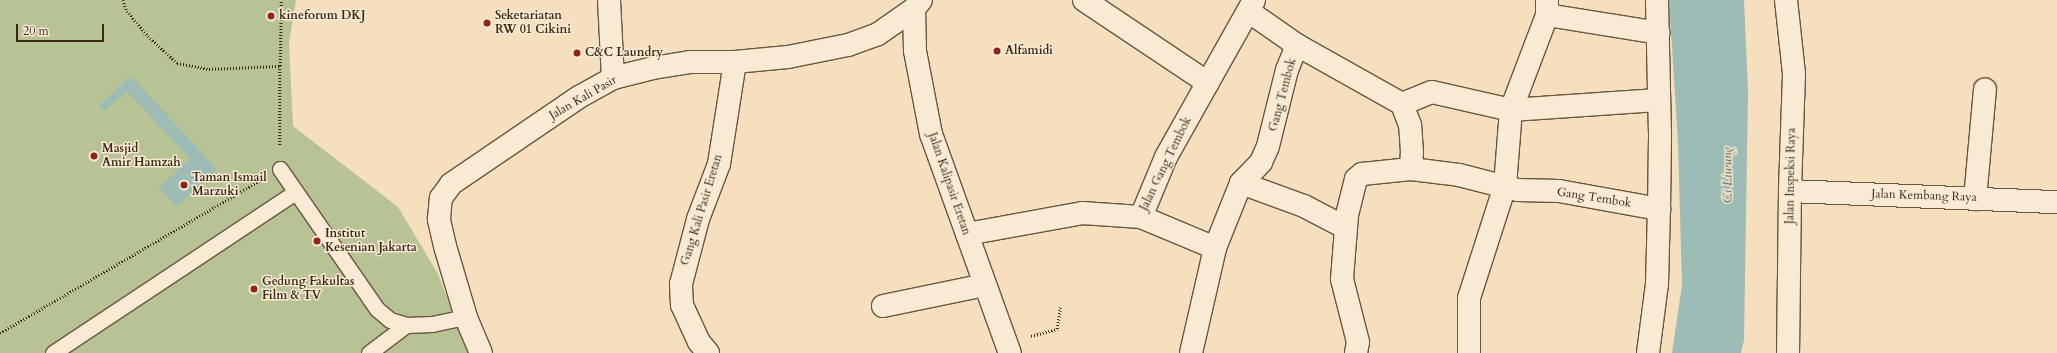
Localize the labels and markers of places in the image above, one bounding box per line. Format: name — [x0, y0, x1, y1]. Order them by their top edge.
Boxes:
place label: kineforum DKJ — [279, 9, 366, 23]
place label: Seketariatan RW 01 Cikini — [495, 9, 571, 37]
marker: kineforum DKJ — [266, 11, 276, 21]
marker: Seketariatan RW 01 Cikini — [482, 18, 492, 28]
place label: Alfamidi — [1005, 44, 1053, 58]
place label: C&C Laundry — [585, 46, 663, 60]
marker: Alfamidi — [992, 46, 1002, 56]
marker: C&C Laundry — [572, 48, 582, 58]
place label: Masjid Amir Hamzah — [102, 142, 181, 170]
marker: Masjid Amir Hamzah — [89, 151, 99, 161]
place label: Taman Ismail Marzuki — [192, 171, 267, 199]
marker: Taman Ismail Marzuki — [179, 180, 189, 190]
place label: Institut Kesenian Jakarta — [325, 227, 417, 255]
marker: Institut Kesenian Jakarta — [312, 236, 322, 246]
place label: Gedung Fakultas Film & TV — [262, 275, 354, 303]
marker: Gedung Fakultas Film & TV — [249, 284, 259, 294]

